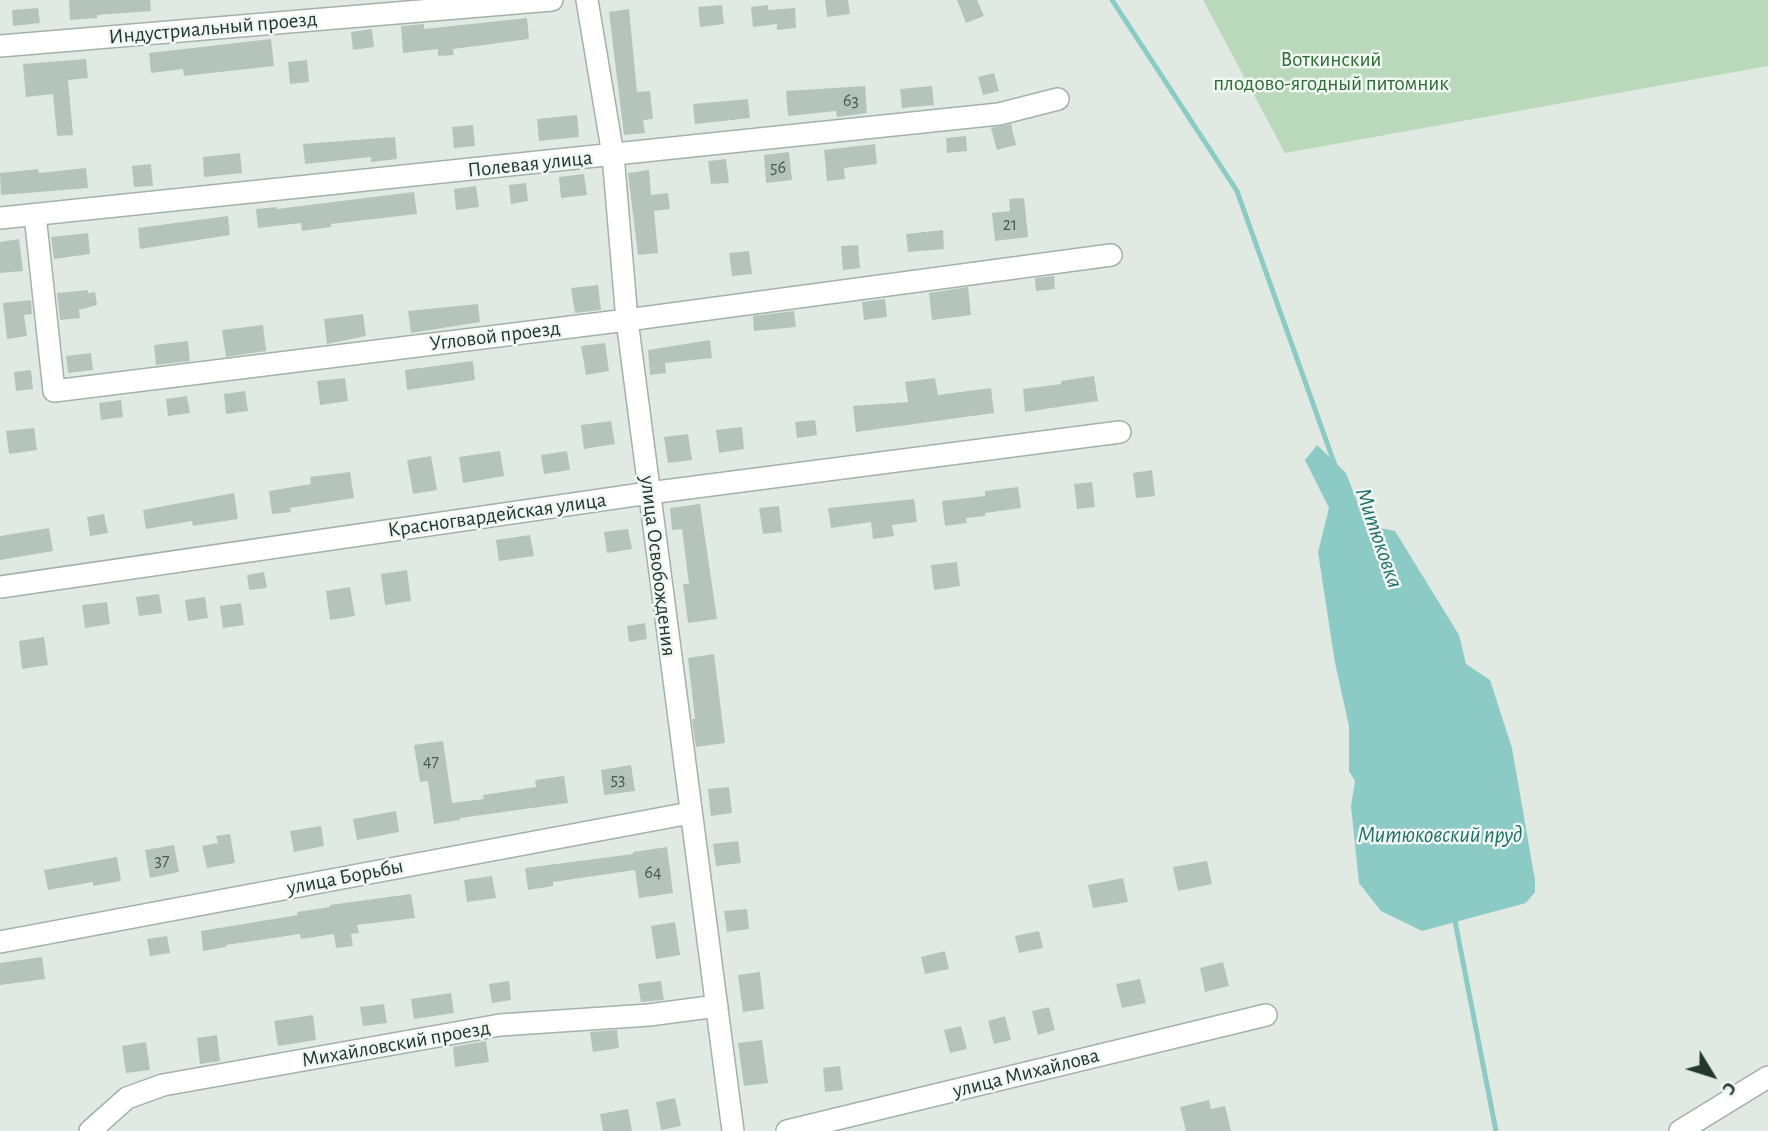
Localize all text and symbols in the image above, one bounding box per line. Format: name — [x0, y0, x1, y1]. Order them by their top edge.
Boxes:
street label: Индустриальный проезд — [108, 6, 318, 50]
park label: Воткинский плодово-ягодный питомник — [1213, 47, 1449, 97]
house number: 63 — [843, 90, 859, 112]
street label: Полевая улица — [466, 145, 594, 183]
house number: 56 — [770, 157, 786, 179]
house number: 21 — [1003, 214, 1017, 236]
street label: Угловой проезд — [428, 315, 562, 357]
street label: улица Освобождения — [634, 474, 682, 658]
water label: Митюковка — [1349, 484, 1409, 592]
street label: Красногвардейская улица — [386, 487, 608, 543]
house number: 47 — [423, 751, 439, 773]
house number: 53 — [611, 769, 625, 791]
water label: Митюковский пруд — [1358, 821, 1522, 849]
house number: 37 — [155, 850, 169, 872]
street label: улица Борьбы — [285, 853, 405, 901]
house number: 64 — [644, 862, 662, 884]
street label: Михайловский проезд — [300, 1015, 492, 1073]
north arrow — [1677, 1040, 1747, 1110]
street label: улица Михайлова — [950, 1043, 1102, 1103]
text: С — [1718, 1078, 1740, 1098]

